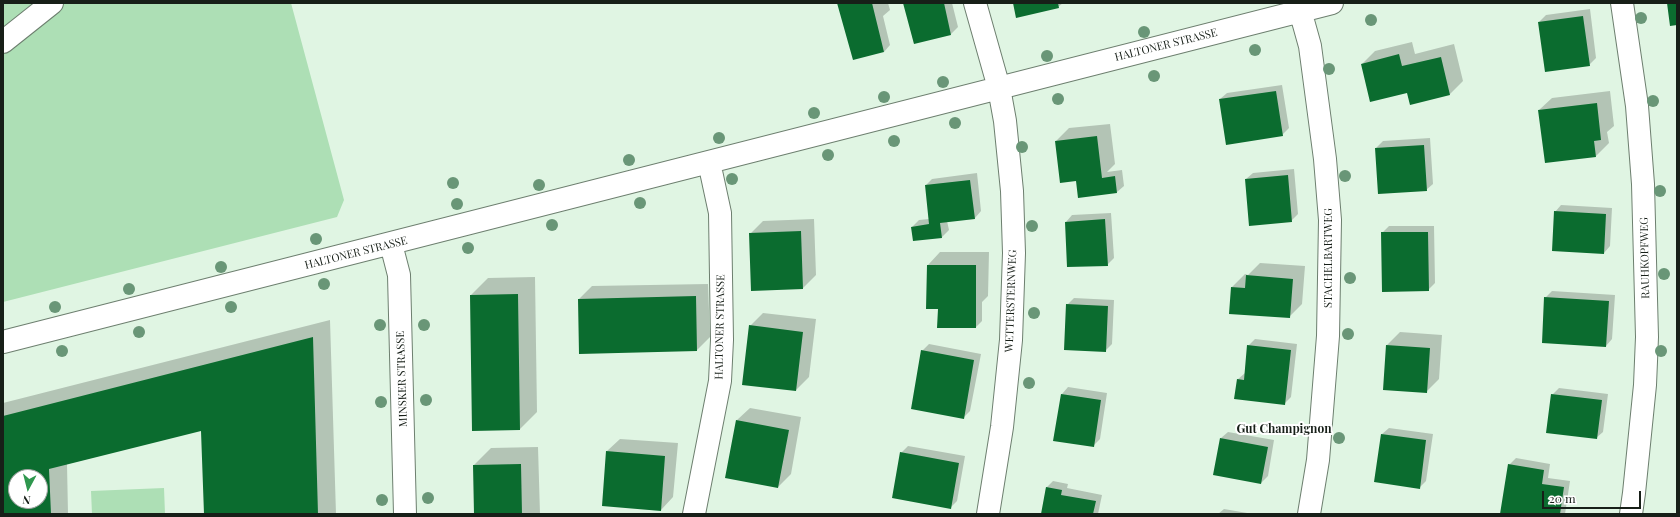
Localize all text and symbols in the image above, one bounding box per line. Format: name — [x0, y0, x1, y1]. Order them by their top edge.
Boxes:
street label: HALTONER STRASSE — [1113, 26, 1219, 64]
street label: STACHELBARTWEG — [1322, 208, 1336, 308]
street label: RAUHKOPFWEG — [1638, 217, 1652, 299]
street label: HALTONER STRASSE — [303, 234, 409, 272]
street label: WETTERSTERNWEG — [1003, 249, 1019, 353]
street label: HALTONER STRASSE — [712, 274, 728, 380]
street label: MINSKER STRASSE — [394, 331, 410, 427]
district label: Gut Champignon — [1236, 422, 1332, 436]
north arrow — [8, 469, 48, 509]
scale bar — [1544, 483, 1643, 509]
text: 20 m — [1549, 490, 1576, 506]
text: N — [22, 492, 31, 508]

